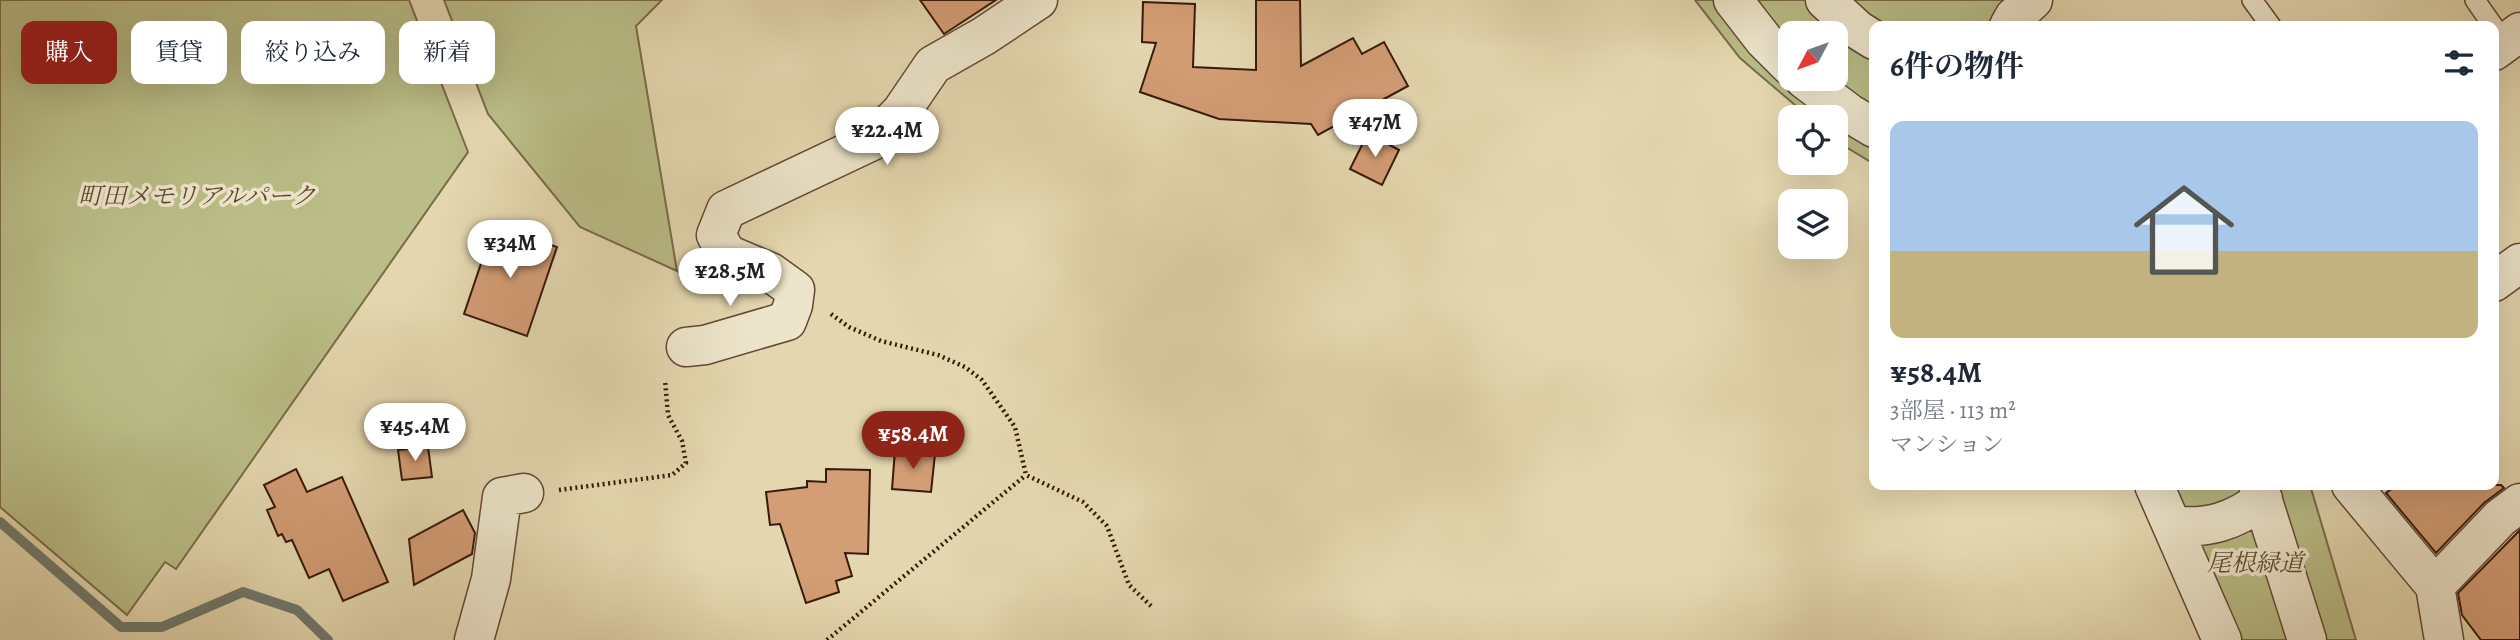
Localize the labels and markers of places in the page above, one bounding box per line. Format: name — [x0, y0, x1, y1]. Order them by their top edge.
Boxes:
pin: ¥47M — [1334, 100, 1416, 159]
pin: ¥22.4M — [830, 108, 944, 167]
pin: ¥34M — [469, 220, 551, 280]
pin: ¥28.5M — [673, 248, 787, 308]
pin: ¥45.4M — [358, 404, 472, 463]
pin: ¥58.4M — [856, 412, 970, 471]

